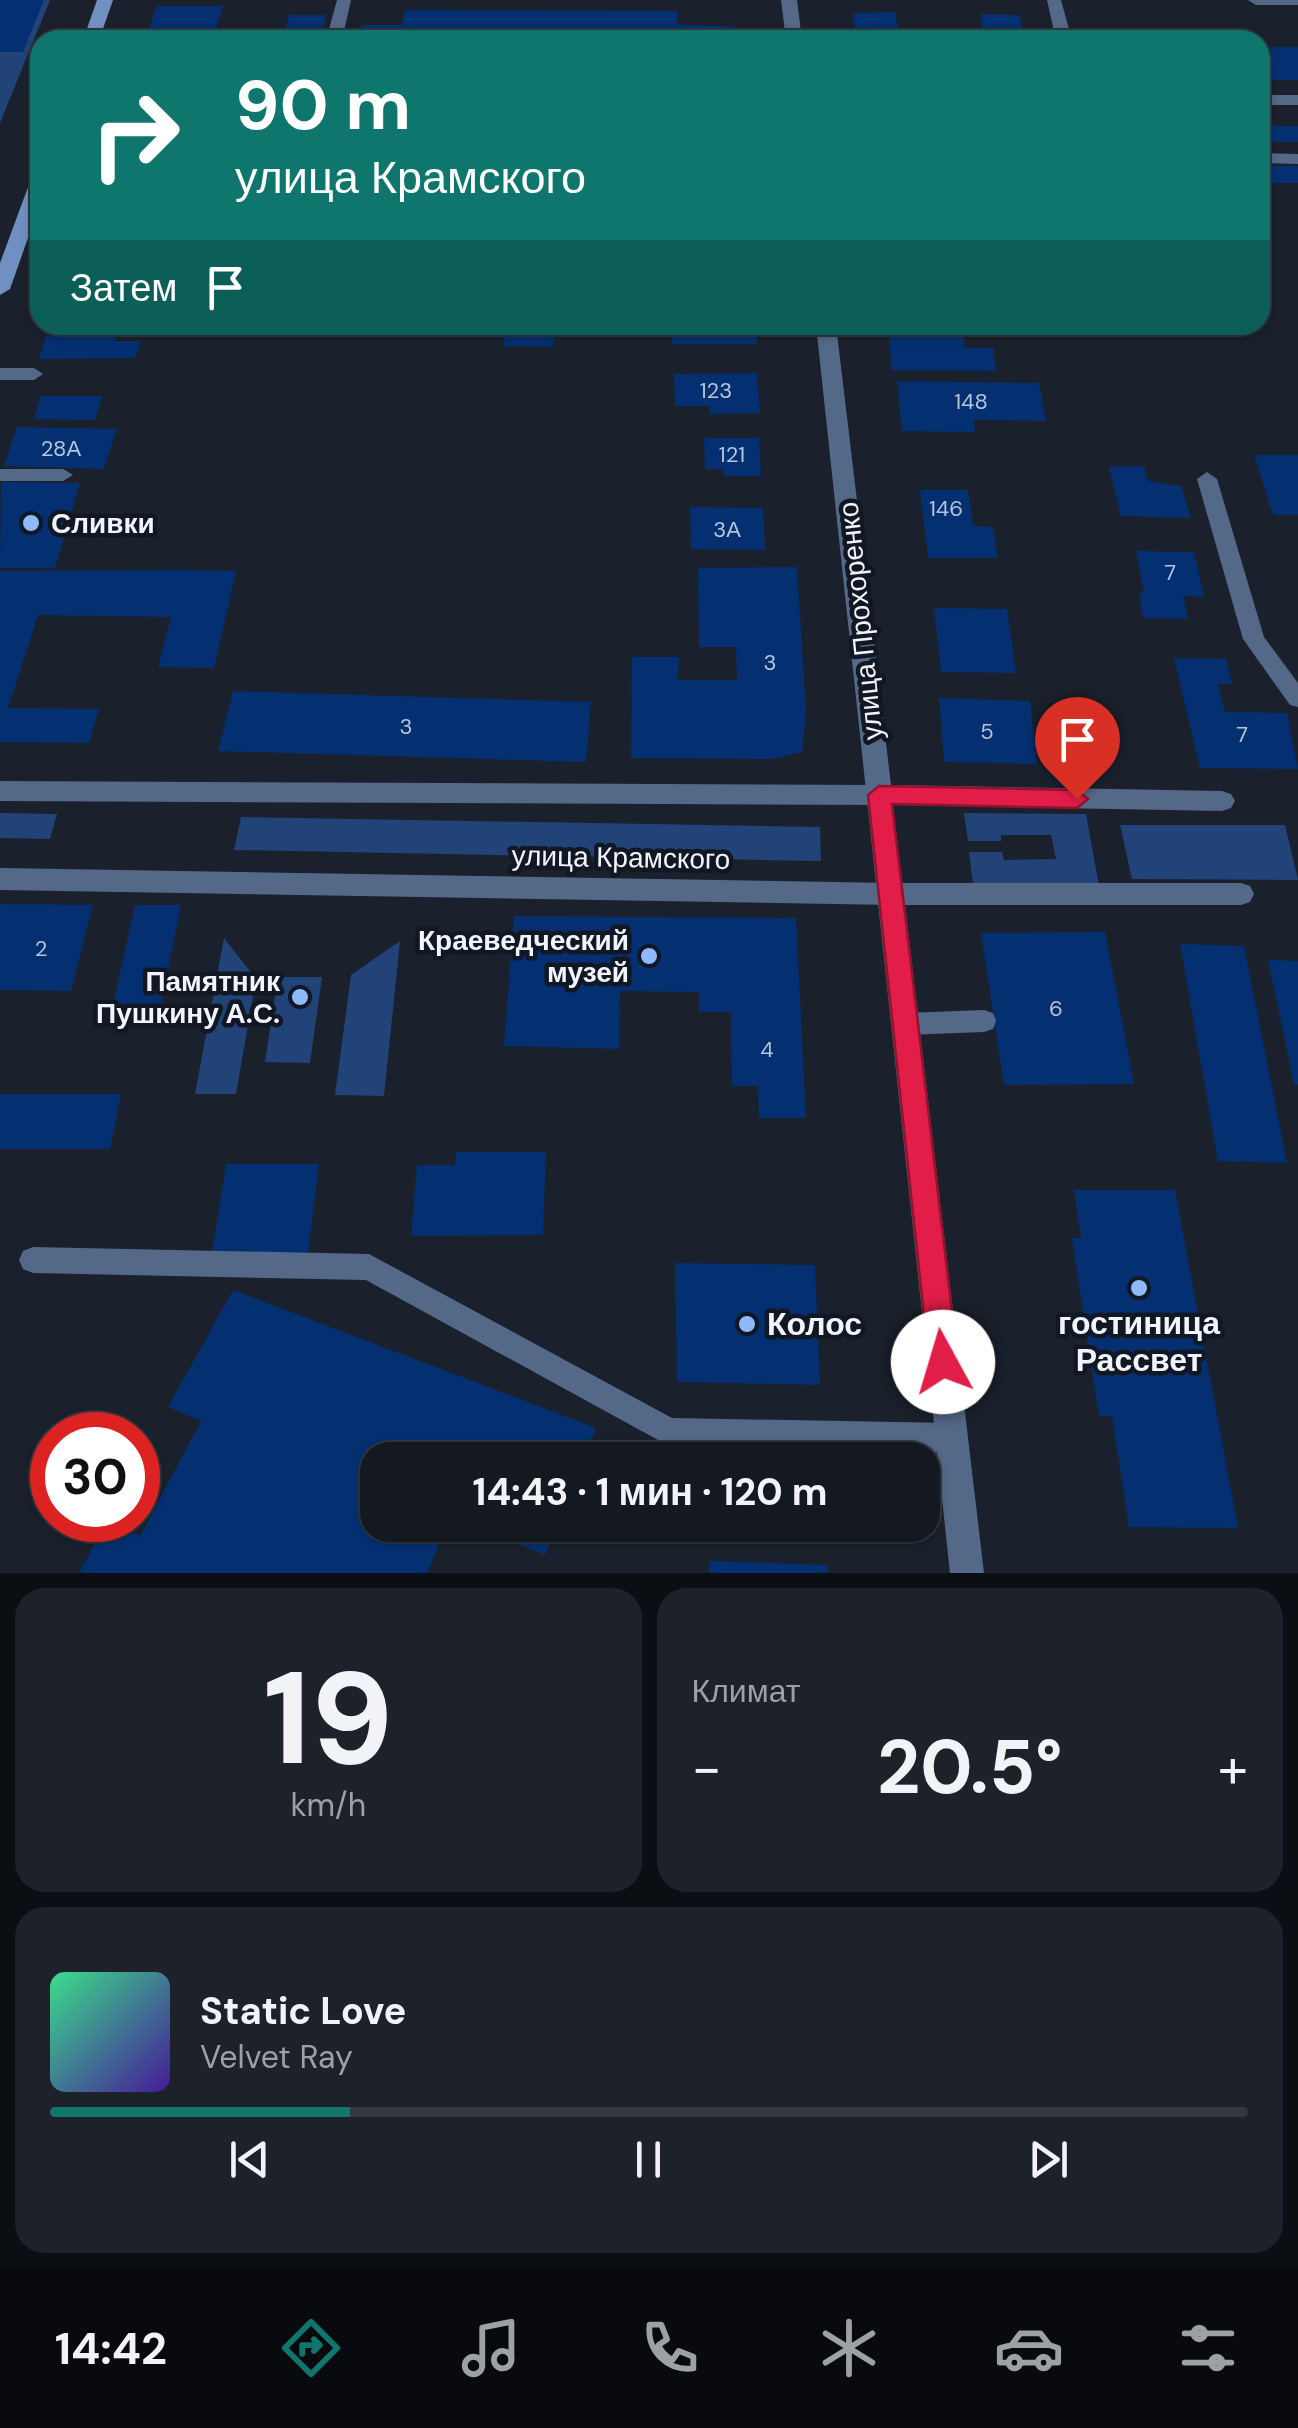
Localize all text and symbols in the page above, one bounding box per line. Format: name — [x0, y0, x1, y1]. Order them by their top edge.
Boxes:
text: 90 m — [235, 60, 411, 151]
icon: right — [70, 70, 200, 200]
text: улица Крамского — [235, 148, 586, 207]
icon: arrive — [198, 260, 253, 315]
text: Затем — [70, 263, 178, 313]
house number: 123 — [700, 376, 732, 405]
house number: 148 — [954, 387, 988, 416]
house number: 28А — [41, 434, 81, 463]
house number: 121 — [719, 440, 745, 469]
house number: 146 — [929, 494, 963, 523]
street label: улица Прохоренко — [830, 500, 891, 742]
place label: Сливки — [51, 505, 155, 542]
marker: Сливки — [20, 512, 42, 534]
house number: 3А — [713, 515, 741, 544]
house number: 7 — [1164, 558, 1176, 587]
house number: 3 — [763, 648, 777, 677]
pin — [1035, 697, 1120, 800]
house number: 3 — [399, 712, 413, 741]
icon: arrive — [1050, 712, 1105, 767]
house number: 5 — [980, 717, 994, 746]
house number: 7 — [1236, 720, 1248, 749]
street label: улица Крамского — [511, 837, 731, 878]
place label: Краеведческий музей — [418, 922, 629, 991]
house number: 2 — [35, 934, 47, 963]
marker: Краеведческий музей — [638, 945, 660, 967]
place label: Памятник Пушкину А.С. — [96, 963, 281, 1032]
marker: Памятник Пушкину А.С. — [289, 986, 311, 1008]
house number: 6 — [1049, 994, 1063, 1023]
house number: 4 — [760, 1035, 774, 1064]
marker: гостиница Рассвет — [1128, 1277, 1150, 1299]
place label: гостиница Рассвет — [1058, 1302, 1220, 1381]
place label: Колос — [767, 1303, 862, 1345]
position arrow — [891, 1310, 995, 1414]
marker: Колос — [736, 1313, 758, 1335]
speed limit sign: 30 — [30, 1412, 160, 1542]
text: 14:43 · 1 мин · 120 m — [473, 1467, 827, 1517]
text: 19 — [263, 1634, 393, 1803]
text: Климат — [692, 1670, 800, 1712]
text: 20.5° — [877, 1719, 1063, 1816]
text: − — [692, 1732, 722, 1804]
text: + — [1218, 1732, 1248, 1804]
text: km/h — [290, 1784, 366, 1826]
text: Static Love — [200, 1986, 406, 2036]
text: Velvet Ray — [200, 2036, 353, 2078]
icon: previous — [222, 2132, 277, 2187]
icon: pause — [621, 2132, 676, 2187]
icon: next — [1021, 2132, 1076, 2187]
icon: directions — [276, 2313, 346, 2383]
icon: music — [456, 2313, 526, 2383]
icon: phone — [635, 2313, 705, 2383]
icon: climate — [814, 2313, 884, 2383]
icon: car — [994, 2313, 1064, 2383]
icon: filters — [1173, 2313, 1243, 2383]
text: 14:42 — [55, 2319, 167, 2378]

